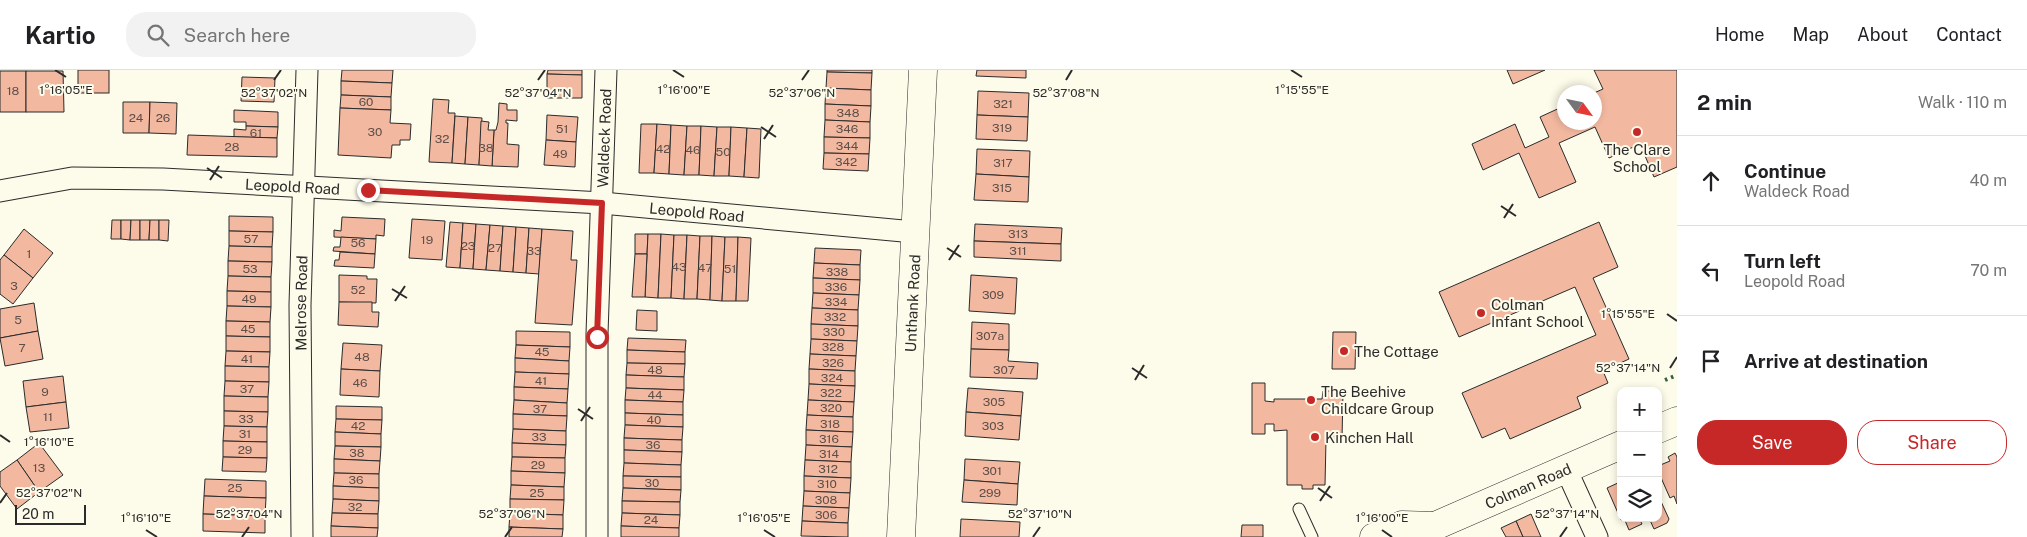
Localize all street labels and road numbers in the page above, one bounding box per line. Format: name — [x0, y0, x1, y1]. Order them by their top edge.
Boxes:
street label: Waldeck Road — [593, 88, 614, 188]
street label: Leopold Road — [245, 175, 341, 197]
street label: Leopold Road — [649, 199, 745, 225]
street label: Unthank Road — [901, 254, 923, 353]
street label: Melrose Road — [291, 255, 310, 351]
street label: Colman Road — [1482, 459, 1574, 512]

